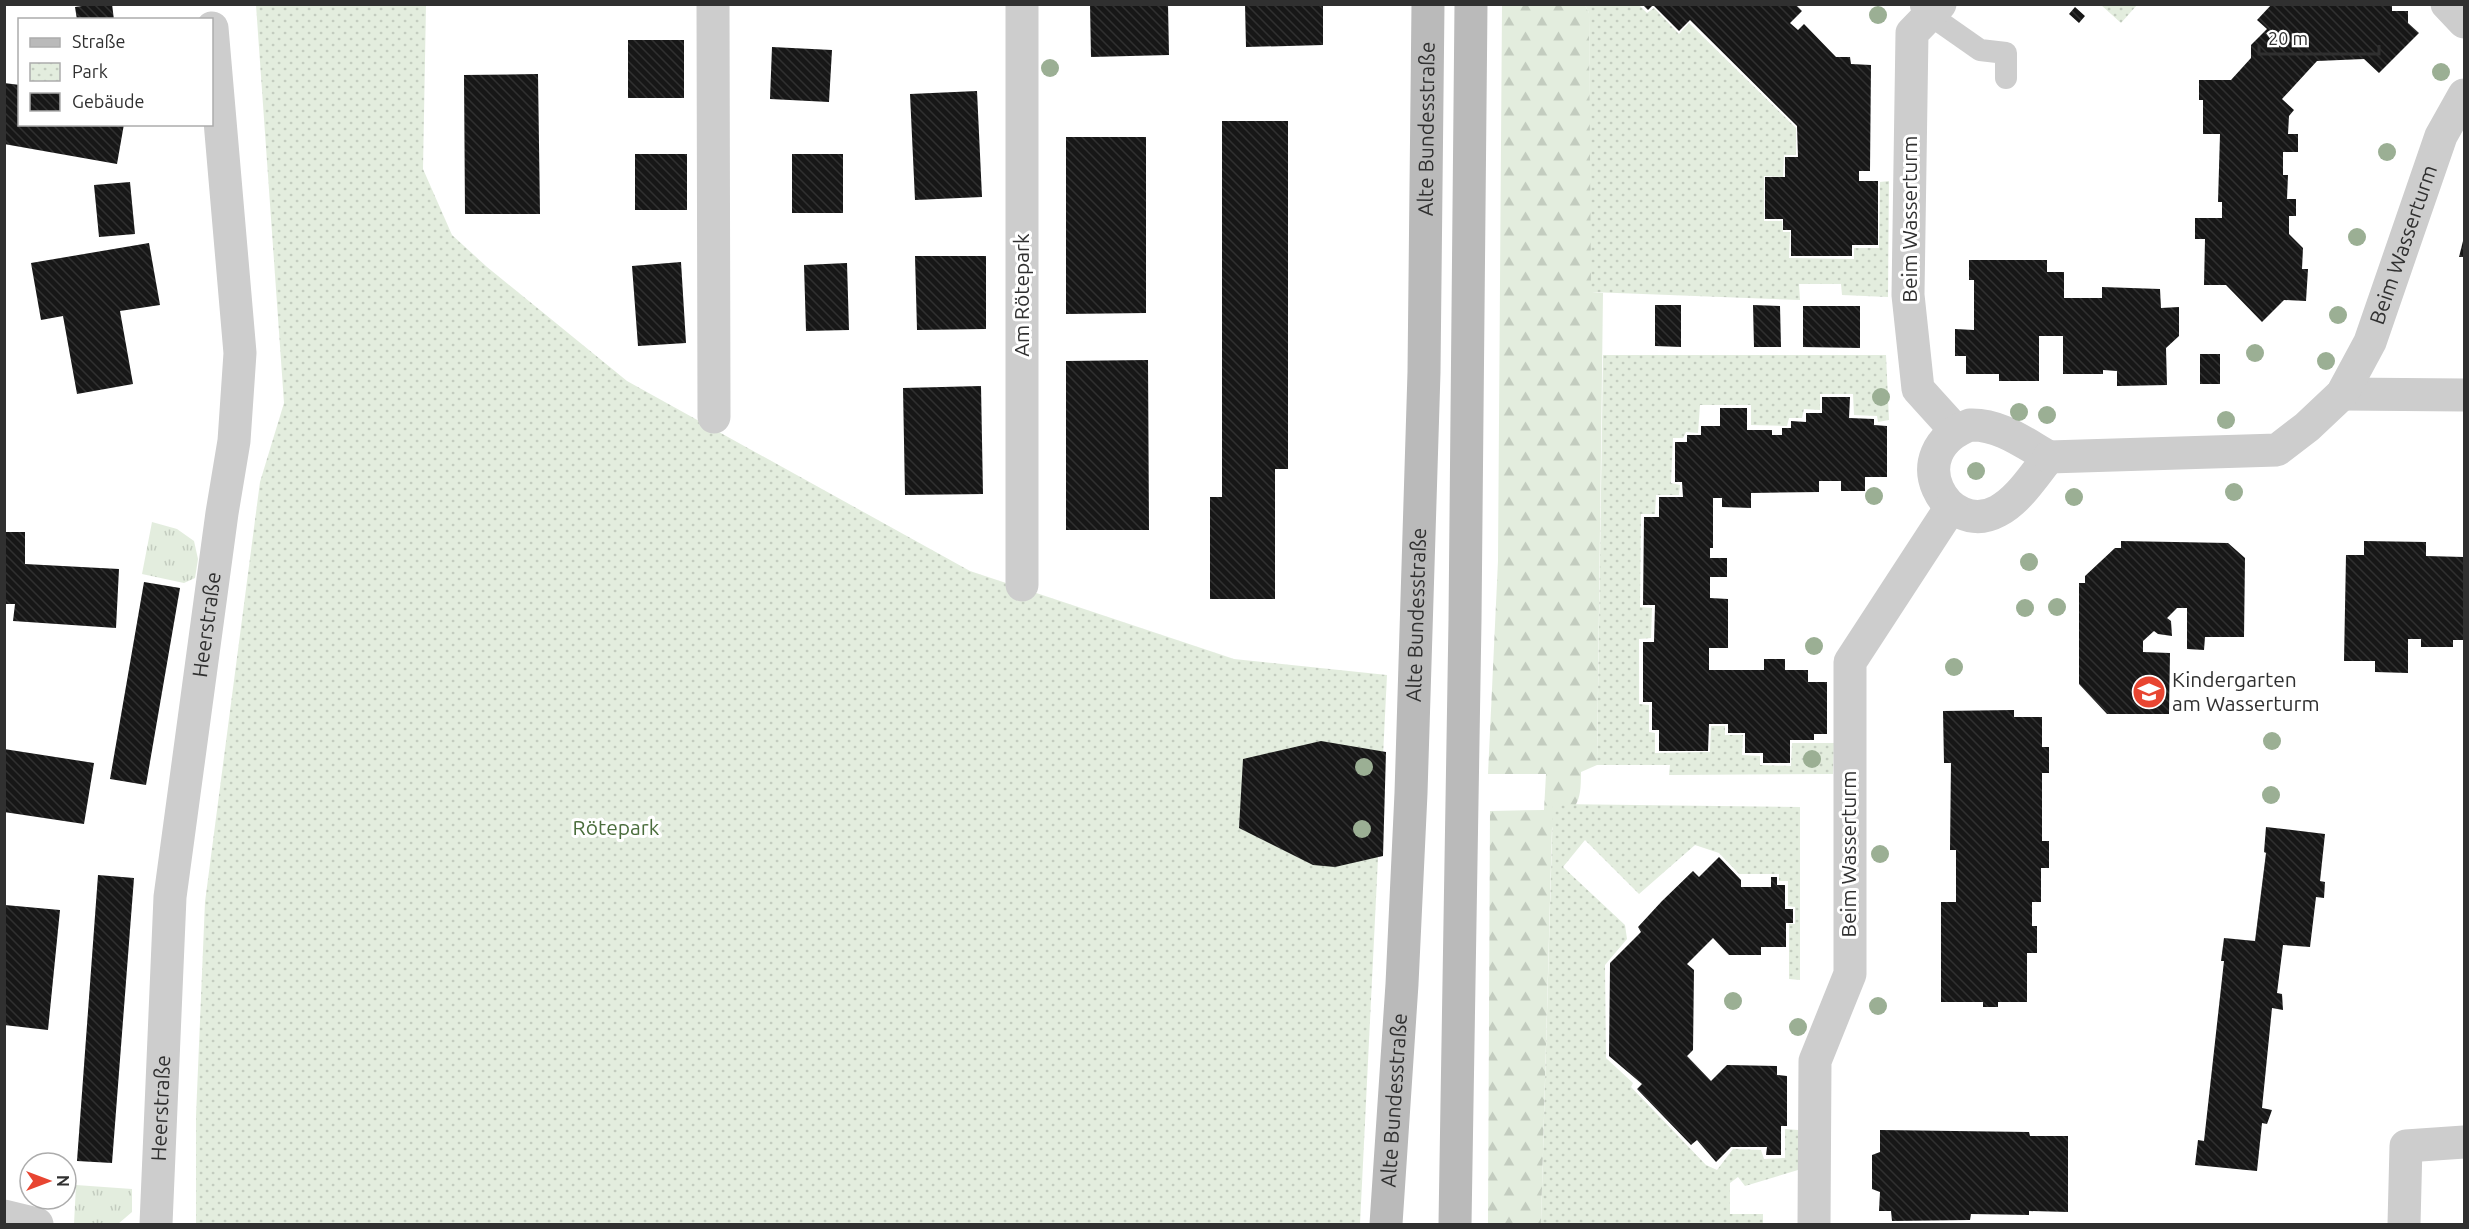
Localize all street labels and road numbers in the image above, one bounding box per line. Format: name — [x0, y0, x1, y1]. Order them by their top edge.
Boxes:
street label: Alte Bundesstraße — [1413, 42, 1439, 216]
street label: Beim Wasserturm — [1897, 136, 1921, 302]
street label: Beim Wasserturm — [2364, 162, 2441, 327]
street label: Am Rötepark — [1009, 233, 1033, 357]
street label: Alte Bundesstraße — [1401, 527, 1430, 702]
street label: Heerstraße — [187, 570, 225, 679]
street label: Beim Wasserturm — [1836, 771, 1860, 937]
street label: Alte Bundesstraße — [1375, 1012, 1411, 1188]
street label: Heerstraße — [146, 1054, 174, 1162]

